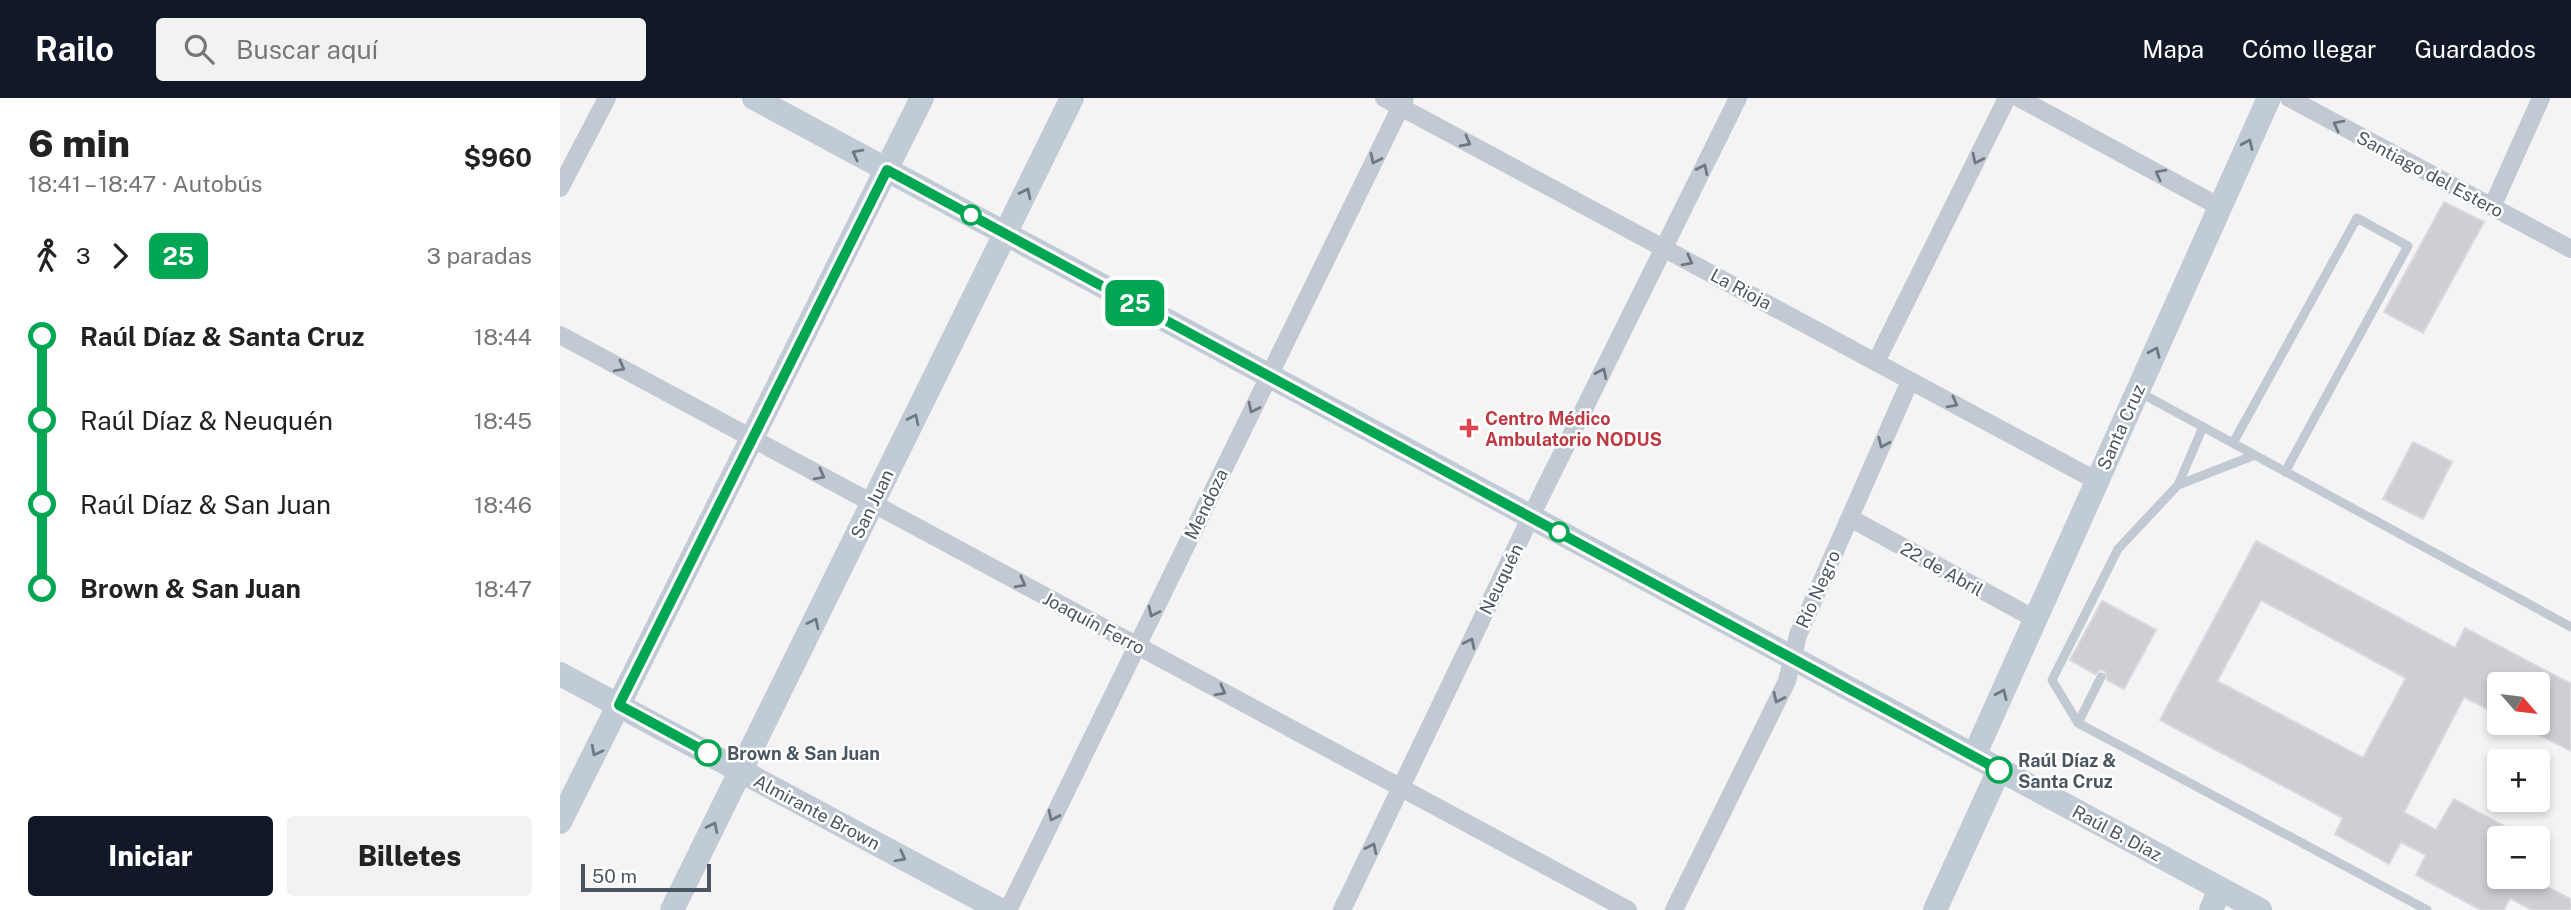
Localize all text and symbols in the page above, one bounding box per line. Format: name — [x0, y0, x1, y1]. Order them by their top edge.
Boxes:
search box — [156, 18, 646, 81]
text: Railo — [35, 30, 114, 68]
icon: search — [180, 30, 218, 68]
text: Buscar aquí — [236, 34, 378, 65]
text: Mapa — [2142, 35, 2204, 63]
text: Cómo llegar — [2242, 35, 2376, 63]
text: Guardados — [2414, 35, 2536, 63]
one-way arrow — [2333, 119, 2345, 133]
text: 6 min — [28, 121, 130, 166]
street label: Santiago del Estero — [2353, 126, 2507, 222]
one-way arrow — [1458, 134, 1471, 147]
one-way arrow — [2240, 139, 2254, 152]
text: $960 — [463, 142, 532, 173]
one-way arrow — [852, 149, 864, 162]
one-way arrow — [1369, 152, 1383, 164]
one-way arrow — [1971, 152, 1985, 164]
one-way arrow — [1695, 164, 1709, 176]
one-way arrow — [2155, 169, 2167, 182]
text: 18:41 – 18:47 · Autobús — [28, 170, 262, 197]
one-way arrow — [1017, 188, 1031, 200]
unlabelled marker — [961, 205, 981, 225]
icon: walk — [28, 237, 66, 275]
icon: forward — [101, 237, 139, 275]
text: 3 — [76, 242, 91, 269]
text: 25 — [163, 242, 194, 270]
text: 3 paradas — [426, 242, 532, 269]
one-way arrow — [1680, 253, 1693, 266]
street label: La Rioja — [1707, 264, 1775, 314]
line badge: 25 — [1104, 280, 1166, 326]
text: 25 — [1119, 289, 1151, 317]
text: Raúl Díaz & Santa Cruz — [80, 321, 364, 352]
text: 18:44 — [474, 323, 532, 350]
one-way arrow — [2147, 347, 2161, 359]
one-way arrow — [613, 359, 625, 373]
one-way arrow — [1594, 368, 1608, 380]
street label: Santa Cruz — [2093, 381, 2149, 473]
one-way arrow — [1946, 395, 1958, 409]
one-way arrow — [1248, 401, 1262, 413]
text: Raúl Díaz & Neuquén — [80, 405, 333, 436]
text: 18:45 — [474, 407, 532, 434]
place label: Centro Médico Ambulatorio NODUS — [1485, 408, 1662, 450]
one-way arrow — [906, 414, 920, 426]
marker: Centro Médico Ambulatorio NODUS — [1459, 418, 1479, 438]
one-way arrow — [1877, 436, 1891, 448]
street label: Mendoza — [1180, 465, 1232, 543]
street label: San Juan — [846, 466, 898, 542]
one-way arrow — [813, 467, 826, 480]
text: Raúl Díaz & San Juan — [80, 489, 331, 520]
text: 18:46 — [474, 491, 532, 518]
unlabelled marker — [1549, 522, 1569, 542]
street label: 22 de Abril — [1897, 538, 1987, 600]
street label: Neuquén — [1475, 540, 1527, 618]
street label: Río Negro — [1792, 547, 1844, 631]
text: Brown & San Juan — [80, 573, 301, 604]
text: 18:47 — [474, 575, 532, 602]
one-way arrow — [1014, 575, 1026, 588]
street label: Joaquín Ferro — [1040, 587, 1148, 659]
one-way arrow — [1148, 605, 1162, 617]
one-way arrow — [805, 618, 819, 630]
one-way arrow — [1462, 638, 1476, 650]
north arrow — [2487, 672, 2550, 735]
map controls — [2487, 672, 2550, 889]
one-way arrow — [1214, 683, 1226, 696]
one-way arrow — [1994, 688, 2008, 701]
one-way arrow — [1773, 691, 1787, 703]
marker: Brown & San Juan — [695, 740, 721, 766]
place label: Brown & San Juan — [727, 743, 880, 764]
one-way arrow — [590, 744, 604, 756]
button: + — [2487, 749, 2550, 812]
place label: Raúl Díaz & Santa Cruz — [2018, 750, 2116, 792]
marker: Raúl Díaz & Santa Cruz — [1986, 757, 2012, 783]
street label: Almirante Brown — [750, 770, 884, 854]
street label: Raúl B. Díaz — [2069, 801, 2165, 865]
one-way arrow — [1048, 809, 1062, 821]
button: Iniciar — [28, 816, 273, 896]
button: Billetes — [287, 816, 532, 896]
one-way arrow — [705, 822, 719, 834]
button: − — [2487, 826, 2550, 889]
one-way arrow — [1364, 843, 1378, 856]
one-way arrow — [894, 849, 906, 862]
scale bar — [581, 861, 710, 893]
text: 50 m — [592, 865, 637, 887]

